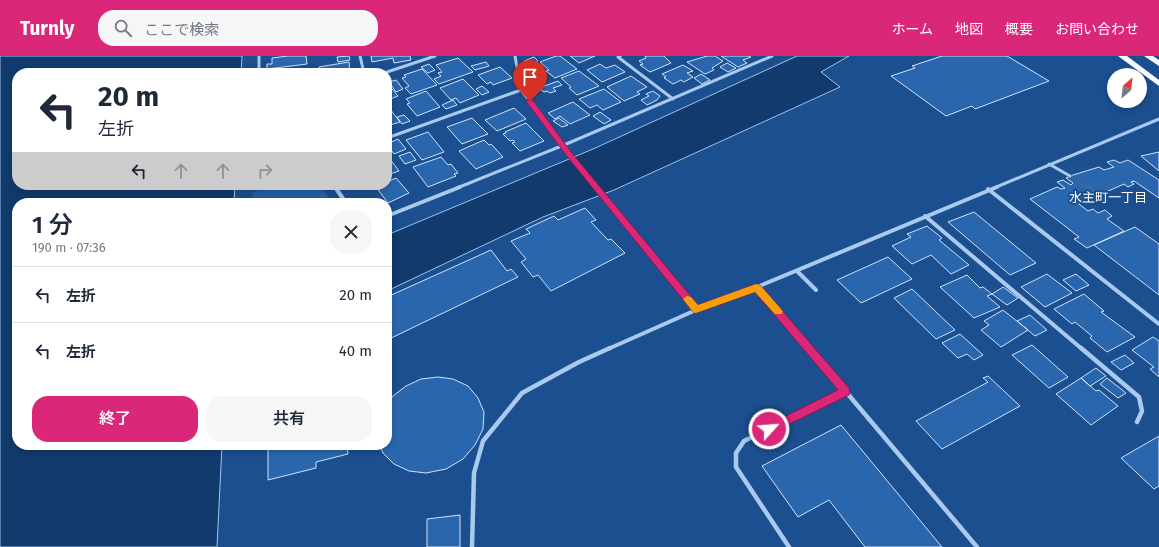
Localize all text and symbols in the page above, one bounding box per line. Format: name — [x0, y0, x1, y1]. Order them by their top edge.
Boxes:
search box — [98, 10, 378, 46]
text: Turnly — [20, 17, 74, 40]
icon: search — [112, 17, 134, 39]
text: ここで検索 — [144, 21, 219, 39]
text: ホーム — [891, 21, 933, 38]
text: 地図 — [955, 21, 983, 38]
text: 概要 — [1005, 21, 1033, 38]
text: お問い合わせ — [1055, 21, 1139, 38]
pin — [513, 60, 547, 101]
icon: arrive — [519, 66, 541, 88]
north arrow — [1107, 68, 1147, 108]
map controls — [1107, 68, 1147, 108]
text: 20 m — [98, 80, 159, 113]
icon: left — [32, 84, 84, 136]
text: 左折 — [98, 118, 134, 140]
icon: left — [128, 160, 150, 182]
icon: ahead — [170, 160, 192, 182]
icon: ahead — [212, 160, 234, 182]
icon: right — [254, 160, 276, 182]
district label: 水主町一丁目 — [1069, 190, 1147, 205]
text: 1 分 — [32, 211, 73, 239]
button: close — [330, 211, 372, 253]
text: 190 m · 07:36 — [32, 240, 106, 255]
icon: left — [32, 284, 54, 306]
text: 20 m — [339, 286, 372, 304]
text: 左折 — [66, 287, 96, 305]
icon: left — [32, 340, 54, 362]
text: 40 m — [339, 342, 372, 360]
text: 左折 — [66, 343, 96, 361]
button: 終了 — [32, 396, 198, 442]
button: 共有 — [206, 396, 372, 442]
position arrow — [748, 408, 790, 450]

